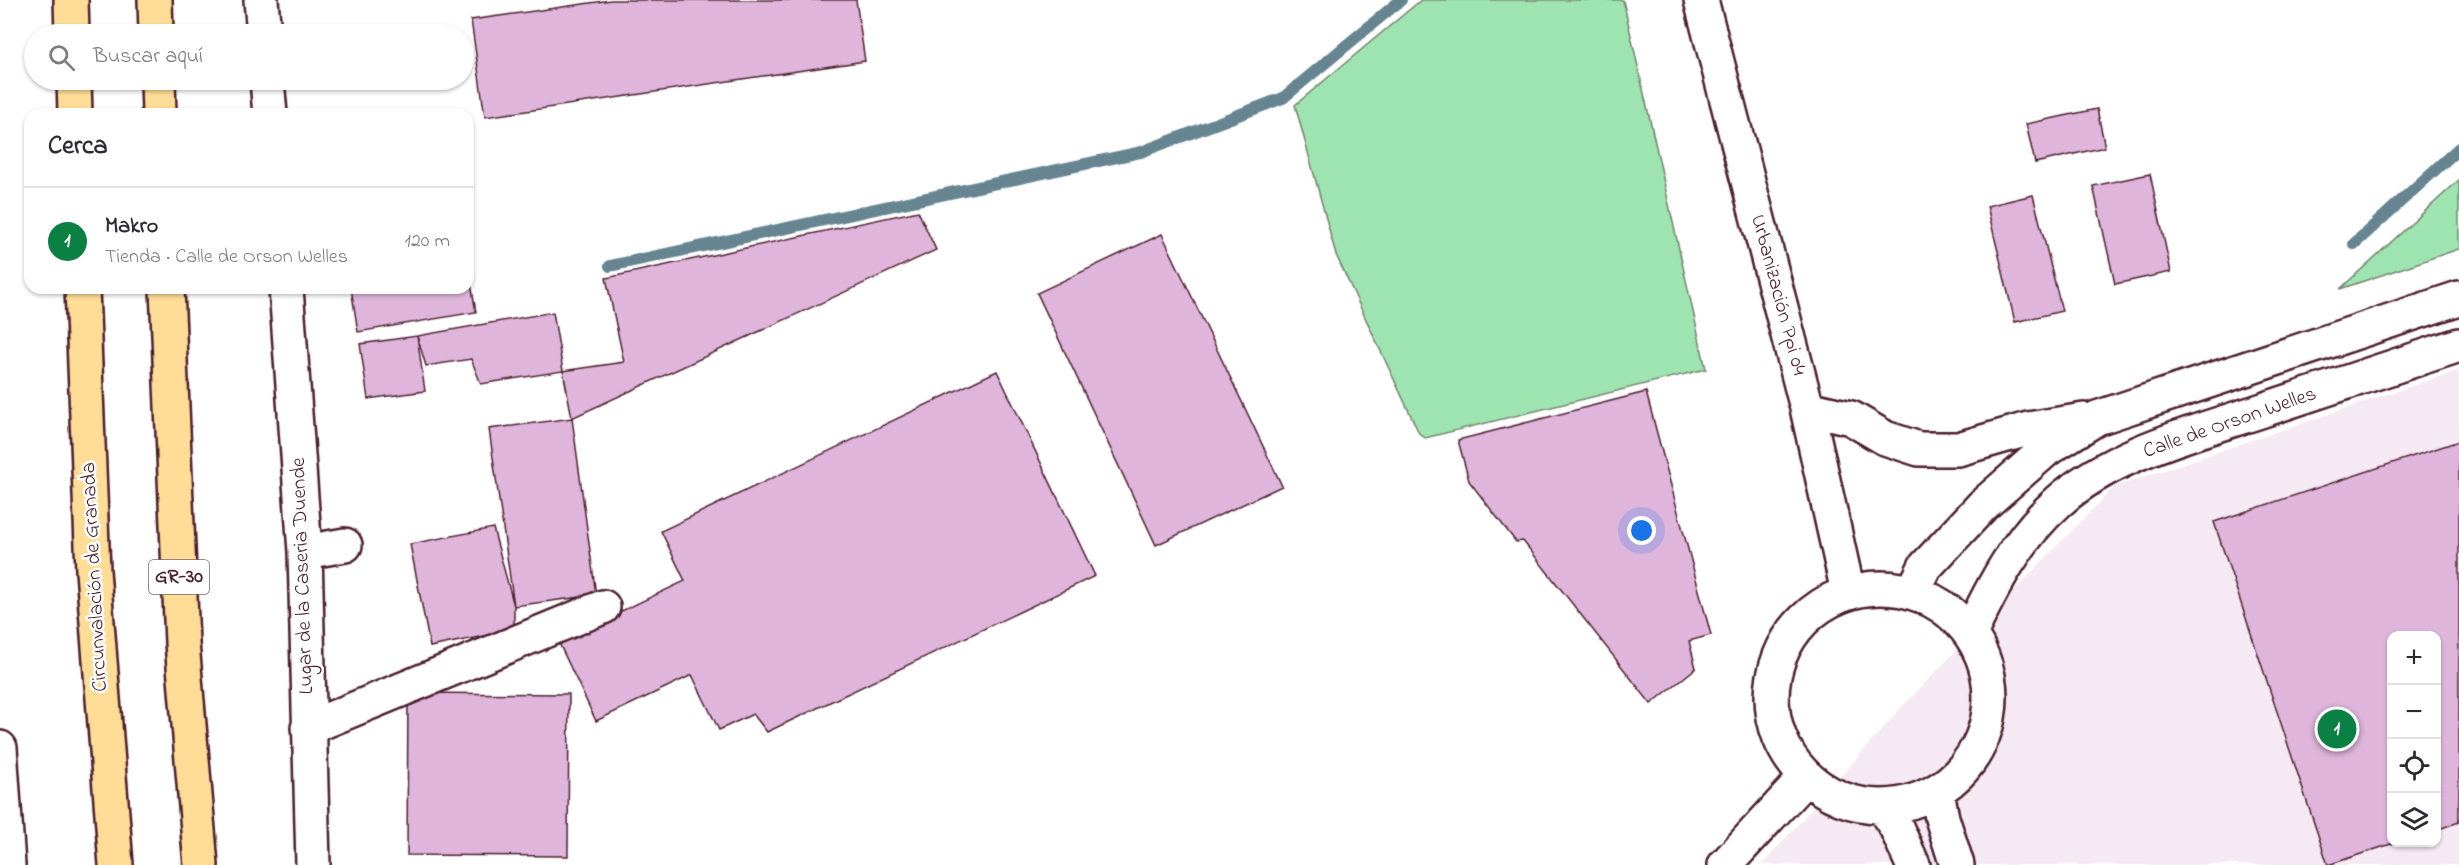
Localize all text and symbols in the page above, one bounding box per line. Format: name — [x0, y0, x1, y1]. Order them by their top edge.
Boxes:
search box — [24, 24, 474, 90]
icon: search — [45, 41, 78, 74]
text: Buscar aquí — [93, 41, 203, 73]
text: Cerca — [48, 128, 108, 166]
text: Makro — [105, 211, 158, 243]
street label: Urbanización Ppi 04 — [1742, 211, 1814, 379]
text: 1 — [64, 227, 71, 256]
text: 120 m — [405, 227, 450, 256]
text: Tienda · Calle de Orson Welles — [105, 243, 348, 272]
street label: Calle de Orson Welles — [2139, 379, 2321, 467]
street label: Lugar de la Caseria Duende — [284, 456, 324, 695]
street label: Circunvalación de Granada — [74, 462, 116, 692]
your location — [1627, 516, 1656, 545]
road number: GR-30 — [149, 560, 209, 594]
map controls — [2387, 631, 2441, 847]
button: + — [2387, 631, 2441, 685]
button: − — [2387, 685, 2441, 739]
pin: 1 — [2318, 706, 2356, 752]
button: locate — [2387, 739, 2441, 793]
button: layers — [2387, 793, 2441, 847]

